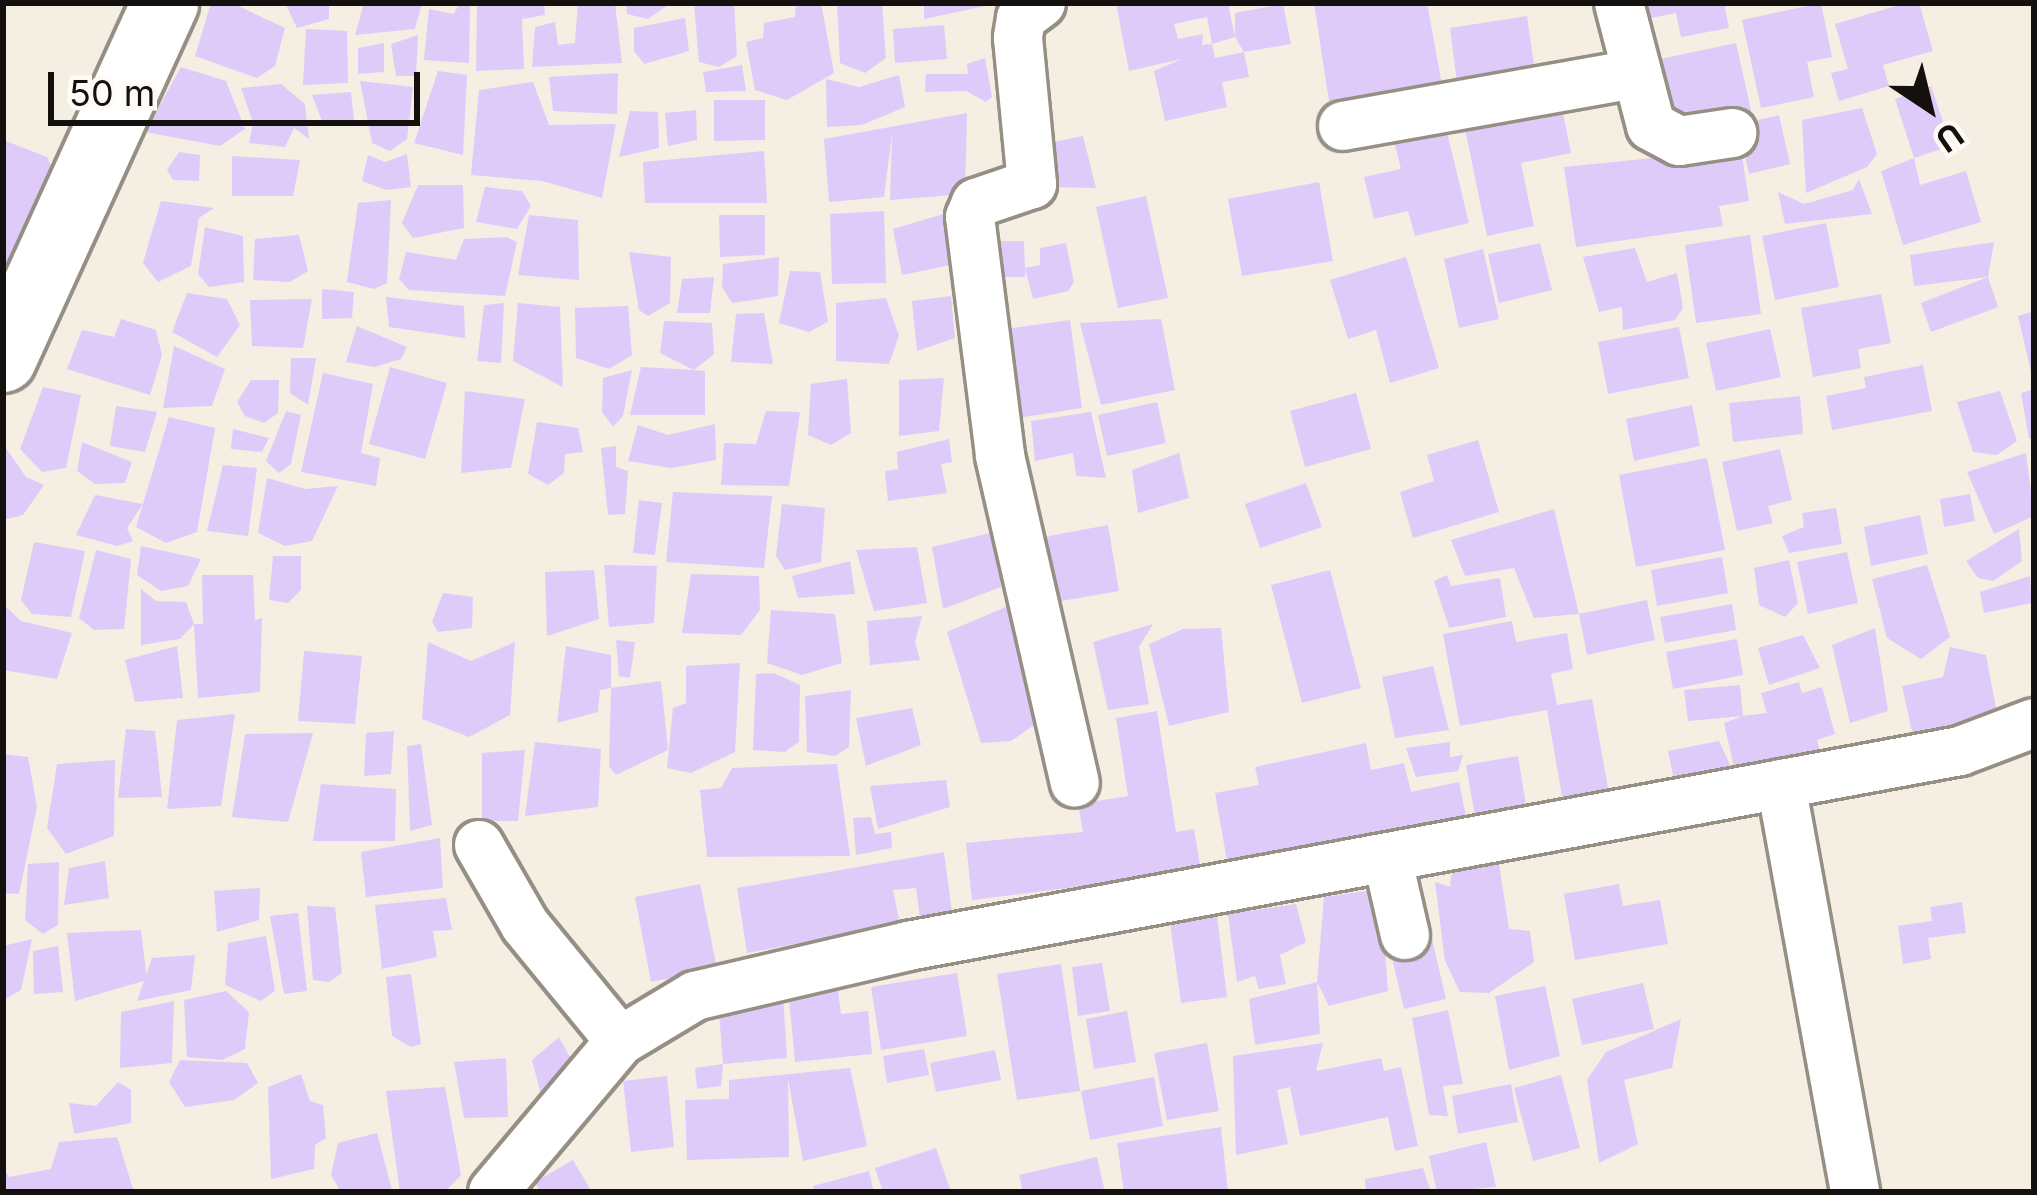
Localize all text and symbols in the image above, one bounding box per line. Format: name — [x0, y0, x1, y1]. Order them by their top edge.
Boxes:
scale bar — [54, 48, 426, 122]
north arrow — [1869, 48, 1989, 168]
text: 50 m — [69, 71, 155, 115]
text: U — [1928, 114, 1971, 161]

